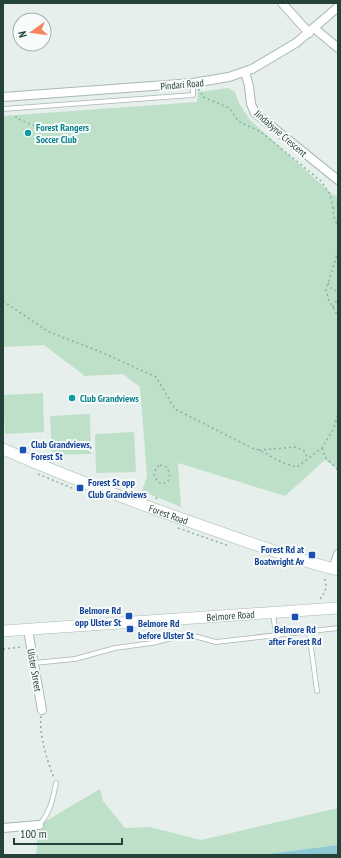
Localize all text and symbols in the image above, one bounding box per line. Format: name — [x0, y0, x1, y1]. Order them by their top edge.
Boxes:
north arrow — [12, 12, 52, 52]
text: N — [15, 30, 30, 39]
street label: Pindari Road — [160, 76, 204, 93]
street label: Jindabyne Crescent — [251, 106, 310, 160]
place label: Forest Rangers Soccer Club — [36, 121, 90, 146]
marker: Forest Rangers Soccer Club — [23, 128, 33, 138]
place label: Club Grandviews — [80, 392, 139, 405]
marker: Club Grandviews — [67, 393, 77, 403]
place label: Club Grandviews, Forest St — [31, 438, 92, 463]
marker: Club Grandviews, Forest St — [18, 445, 28, 455]
place label: Forest St opp Club Grandviews — [88, 476, 147, 501]
marker: Forest St opp Club Grandviews — [75, 483, 85, 493]
street label: Forest Road — [147, 502, 190, 528]
place label: Forest Rd at Boatwright Av — [255, 543, 305, 568]
marker: Forest Rd at Boatwright Av — [307, 550, 317, 560]
place label: Belmore Rd opp Ulster St — [75, 604, 122, 629]
street label: Belmore Road — [206, 608, 255, 624]
marker: Belmore Rd opp Ulster St — [124, 611, 134, 621]
marker: Belmore Rd after Forest Rd — [290, 612, 300, 622]
place label: Belmore Rd before Ulster St — [138, 617, 194, 642]
place label: Belmore Rd after Forest Rd — [269, 623, 322, 648]
marker: Belmore Rd before Ulster St — [125, 624, 135, 634]
street label: Ulster Street — [24, 648, 45, 693]
scale bar — [14, 820, 122, 846]
text: 100 m — [20, 826, 47, 841]

